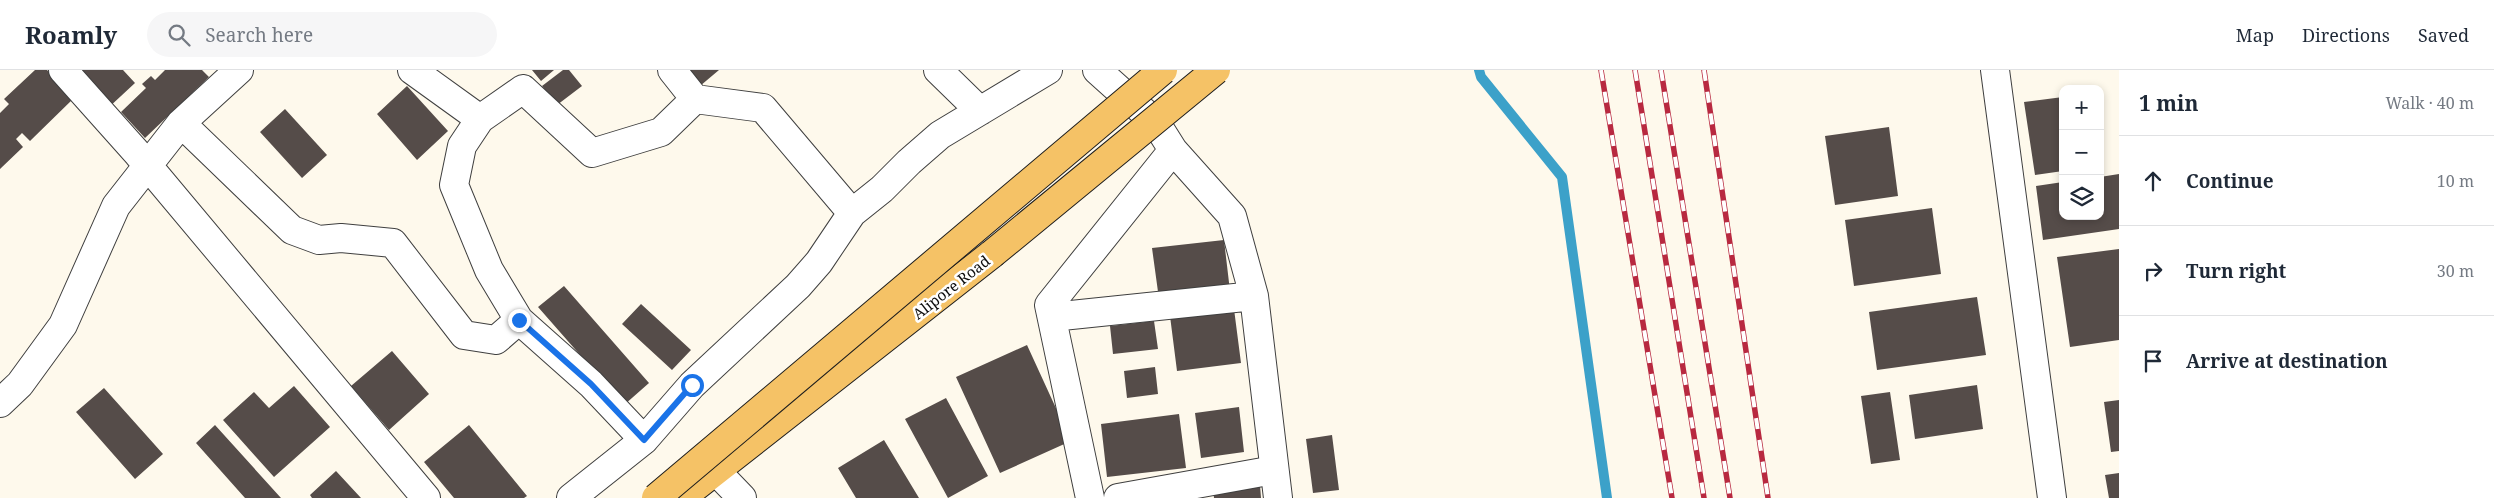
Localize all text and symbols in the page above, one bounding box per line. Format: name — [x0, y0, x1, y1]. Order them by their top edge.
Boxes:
search box — [147, 12, 497, 57]
text: Roamly — [25, 18, 117, 51]
icon: search — [165, 21, 193, 49]
text: Search here — [205, 22, 313, 48]
text: Map — [2236, 23, 2274, 47]
text: Directions — [2302, 23, 2390, 47]
text: Saved — [2418, 23, 2469, 47]
map controls — [2059, 85, 2104, 220]
button: + — [2059, 85, 2104, 130]
text: 1 min — [2139, 89, 2198, 117]
text: Walk · 40 m — [2386, 92, 2474, 114]
button: − — [2059, 130, 2104, 175]
icon: ahead — [2139, 167, 2167, 195]
text: Continue — [2186, 168, 2274, 194]
text: 10 m — [2437, 170, 2474, 192]
button: layers — [2059, 175, 2104, 220]
street label: Alipore Road — [908, 250, 994, 324]
icon: right — [2139, 257, 2167, 285]
text: Turn right — [2186, 258, 2286, 284]
text: 30 m — [2437, 260, 2474, 282]
route end — [508, 309, 531, 332]
icon: arrive — [2139, 347, 2167, 375]
text: Arrive at destination — [2186, 348, 2388, 374]
route start — [681, 374, 704, 397]

